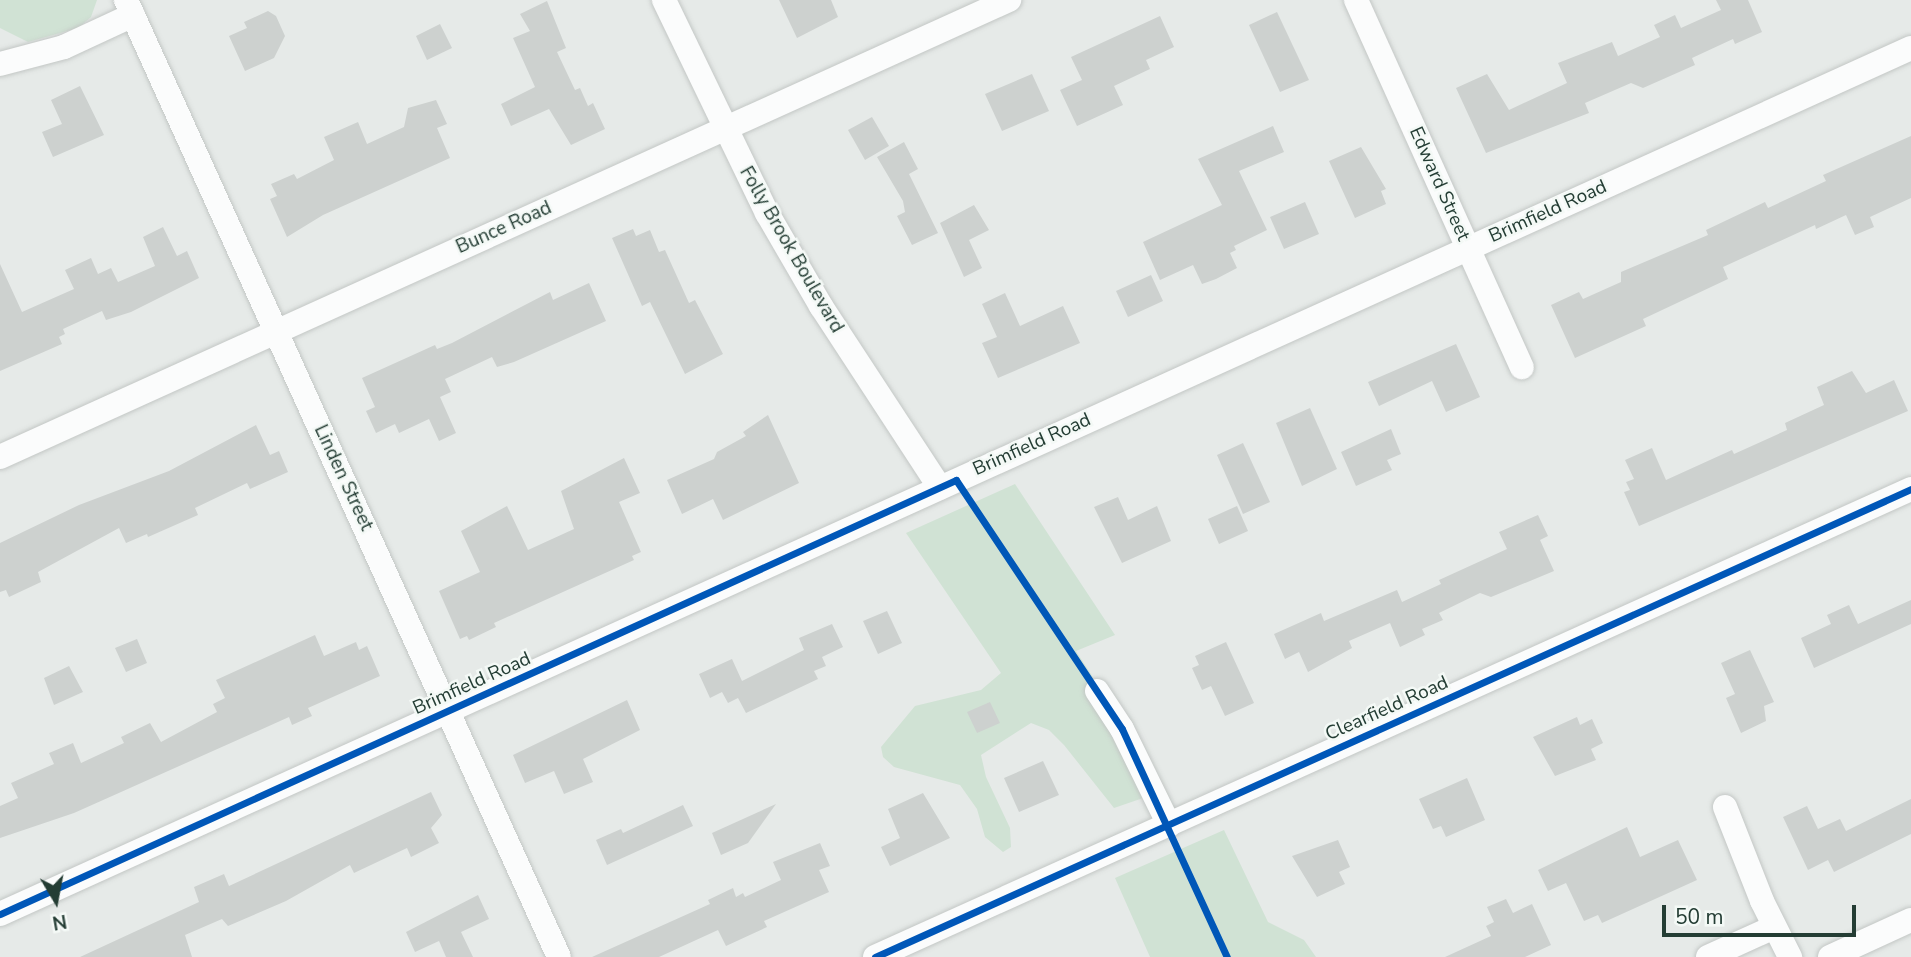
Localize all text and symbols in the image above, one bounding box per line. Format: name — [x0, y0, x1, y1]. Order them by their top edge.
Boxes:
street label: Edward Street — [1404, 123, 1474, 245]
street label: Folly Brook Boulevard — [734, 163, 848, 337]
street label: Brimfield Road — [1485, 176, 1611, 248]
street label: Bunce Road — [453, 197, 555, 259]
street label: Brimfield Road — [969, 409, 1095, 481]
street label: Linden Street — [309, 421, 377, 535]
street label: Brimfield Road — [409, 648, 535, 720]
street label: Clearfield Road — [1322, 672, 1452, 746]
north arrow — [21, 866, 91, 936]
scale bar — [1666, 890, 1860, 934]
text: 50 m — [1675, 903, 1724, 931]
text: N — [50, 908, 69, 936]

